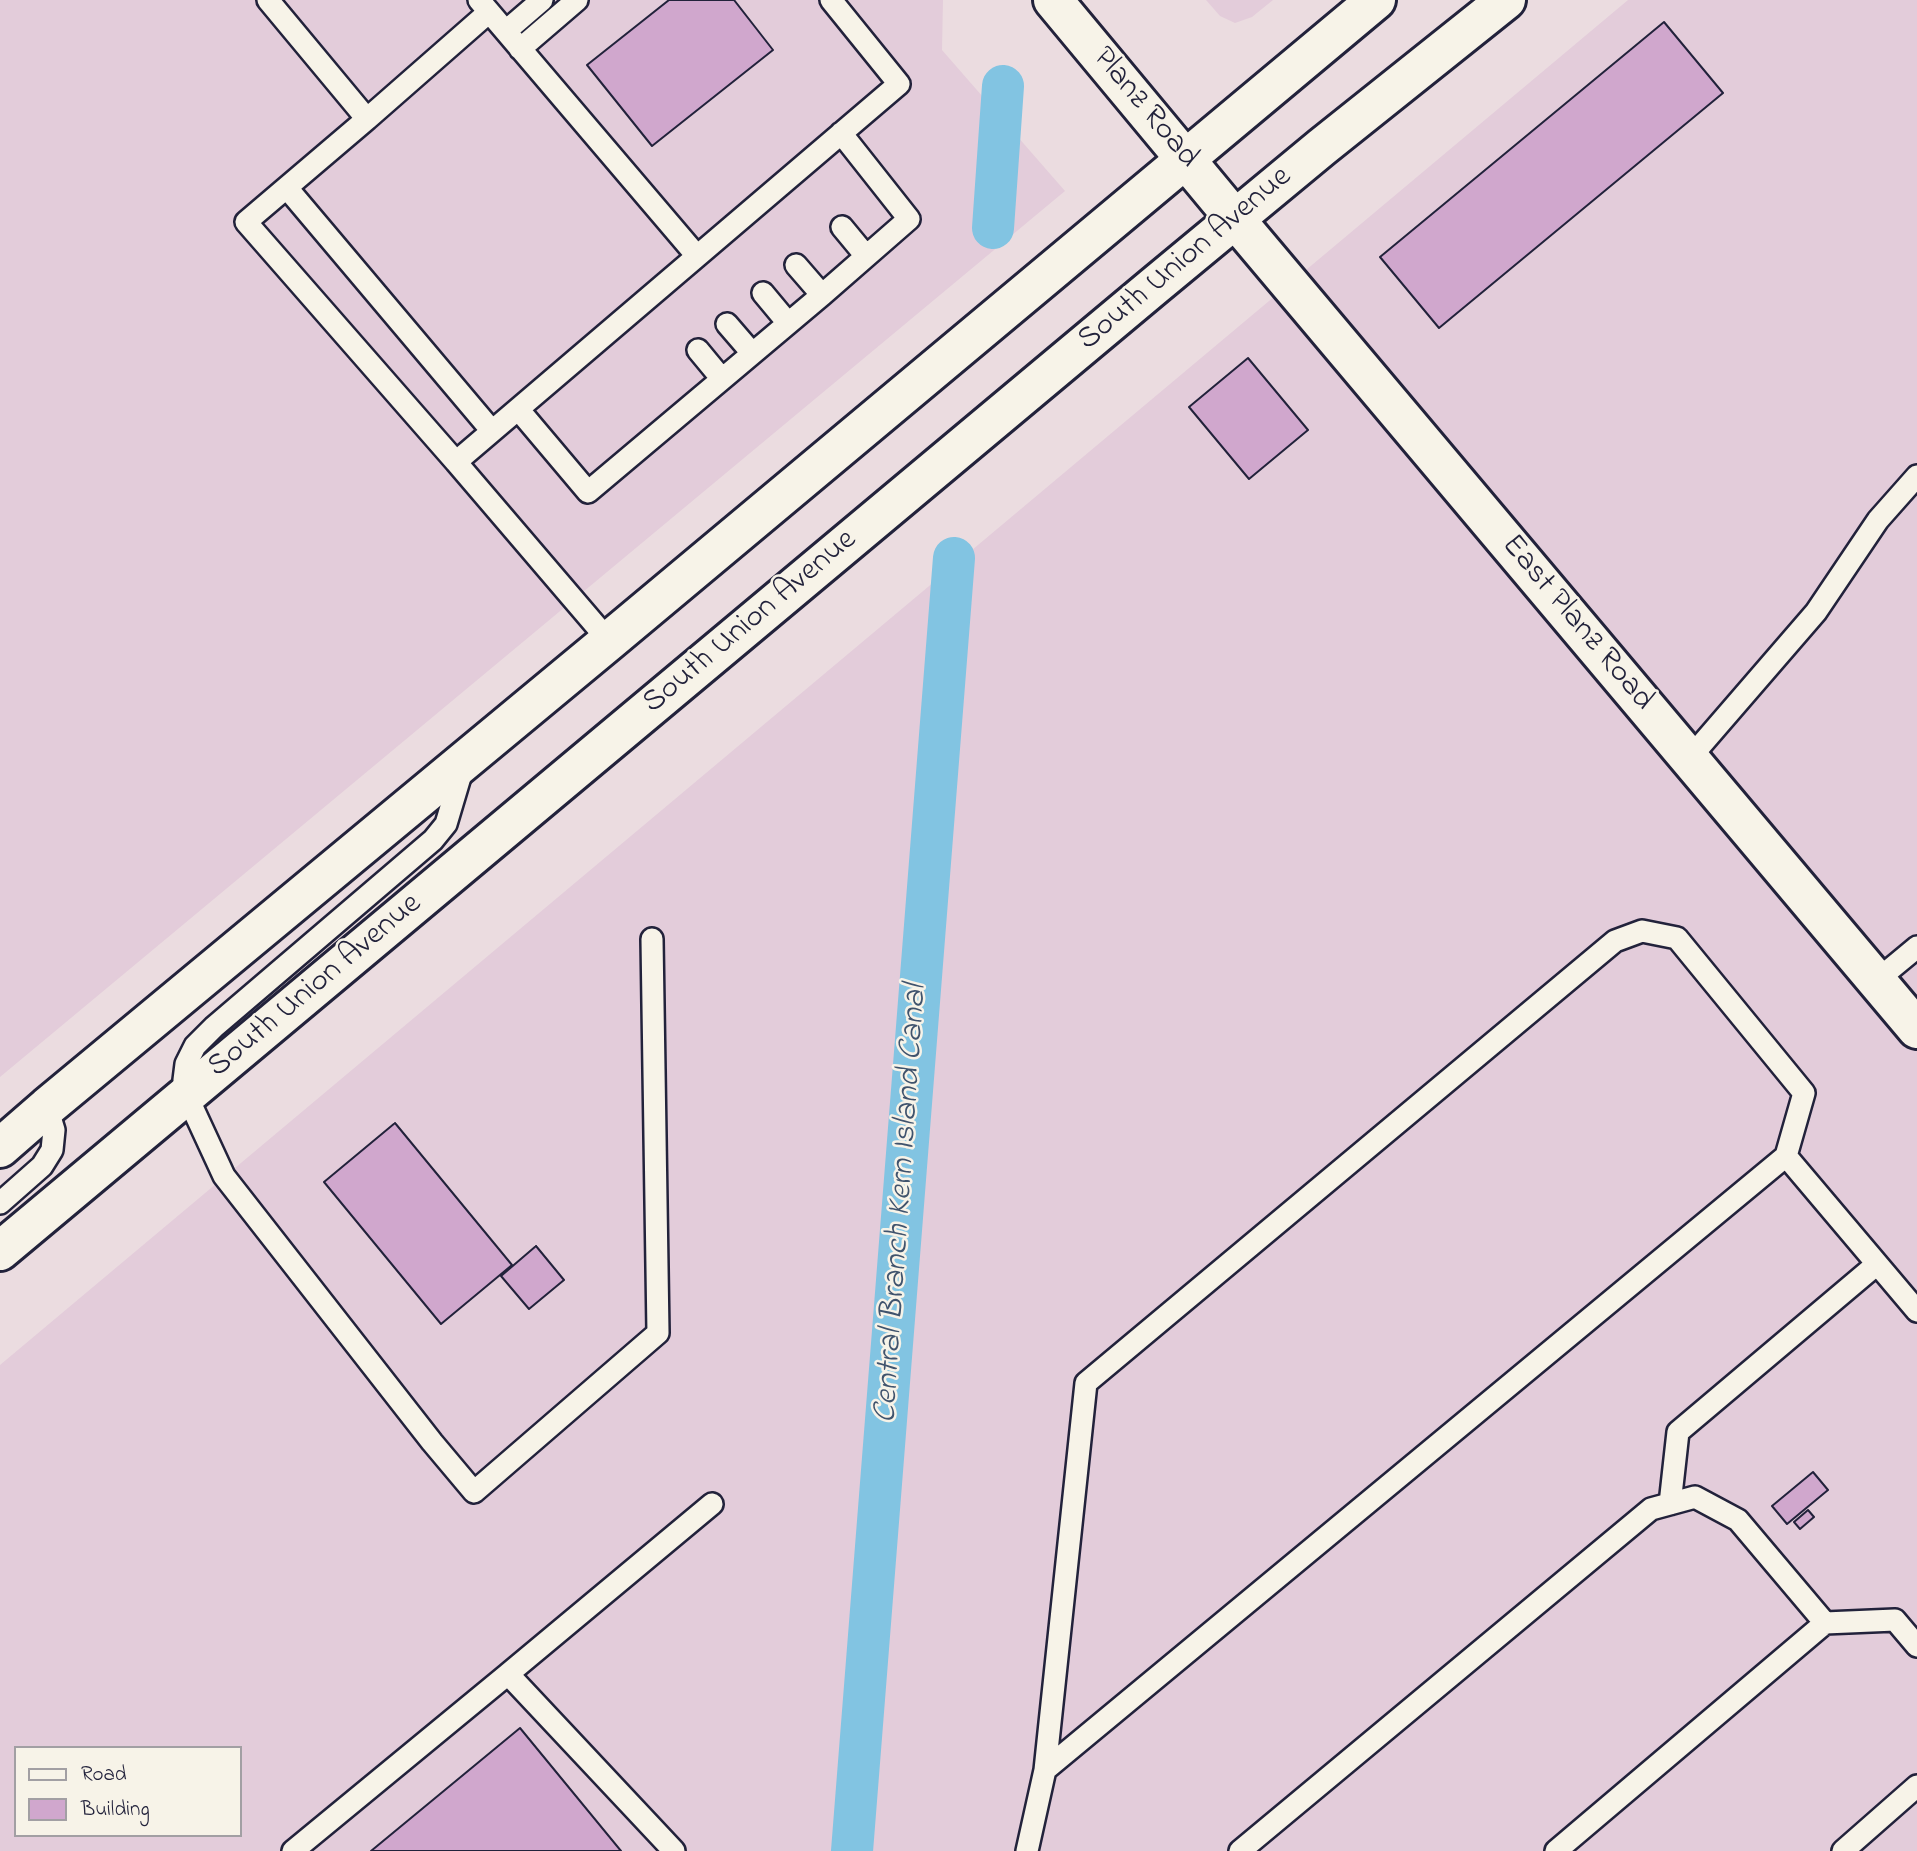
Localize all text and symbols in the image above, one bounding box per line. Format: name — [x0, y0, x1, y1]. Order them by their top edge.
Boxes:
street label: Planz Road — [1082, 41, 1206, 177]
street label: South Union Avenue — [1071, 159, 1301, 361]
street label: South Union Avenue — [636, 522, 866, 724]
street label: East Planz Road — [1491, 528, 1661, 720]
street label: South Union Avenue — [201, 886, 431, 1088]
water label: Central Branch Kern Island Canal — [868, 984, 938, 1424]
legend — [14, 1746, 242, 1837]
text: Road — [81, 1760, 127, 1790]
text: Building — [81, 1795, 150, 1825]

